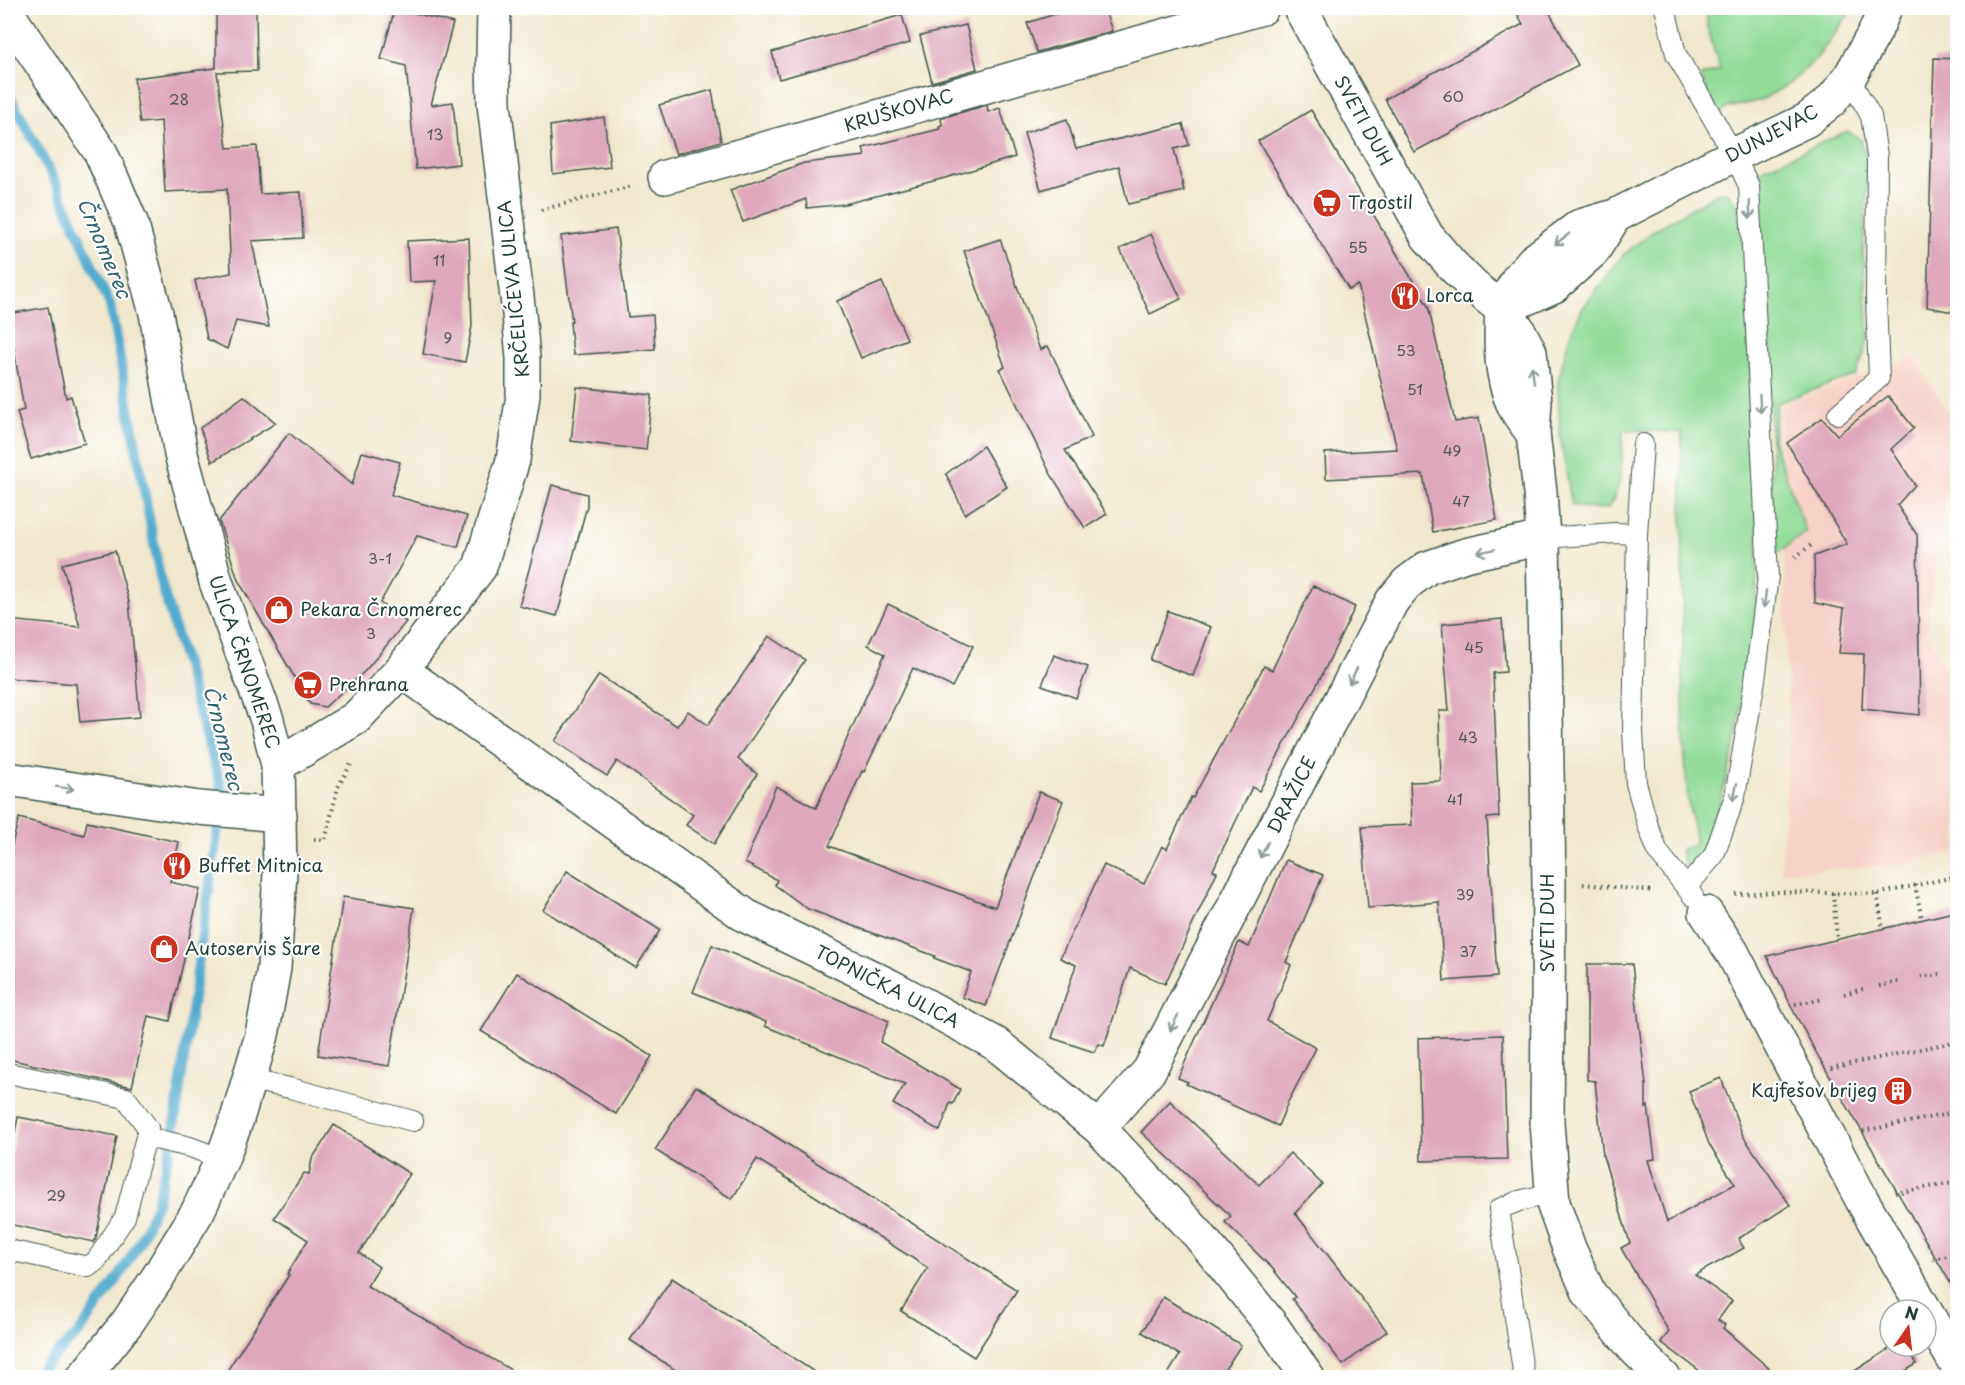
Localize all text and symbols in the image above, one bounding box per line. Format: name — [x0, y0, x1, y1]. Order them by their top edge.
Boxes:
street label: SVETI DUH — [1328, 70, 1400, 170]
street label: KRUŠKOVAC — [841, 81, 956, 138]
house number: 60 — [1442, 84, 1464, 107]
house number: 28 — [169, 87, 189, 110]
street label: DUNJEVAC — [1720, 97, 1823, 169]
house number: 13 — [427, 122, 443, 145]
supermarket icon: Trgostil — [1311, 187, 1343, 219]
place label: Trgostil — [1348, 188, 1413, 215]
water label: Črnomerec — [70, 193, 140, 304]
street label: KRČELIĆEVA ULICA — [490, 199, 535, 379]
one-way arrow — [1745, 199, 1756, 219]
one-way arrow — [1555, 233, 1571, 246]
house number: 55 — [1348, 235, 1368, 258]
house number: 11 — [433, 248, 445, 271]
restaurant icon: Lorca — [1389, 280, 1421, 312]
place label: Lorca — [1426, 281, 1474, 308]
house number: 9 — [444, 325, 452, 348]
house number: 53 — [1396, 338, 1416, 361]
one-way arrow — [1527, 366, 1538, 386]
house number: 51 — [1407, 377, 1423, 400]
one-way arrow — [1755, 394, 1766, 414]
house number: 49 — [1443, 438, 1461, 461]
house number: 47 — [1452, 489, 1470, 512]
house number: 3-1 — [368, 546, 392, 569]
one-way arrow — [1477, 546, 1497, 557]
street label: ULICA ČRNOMEREC — [203, 571, 288, 752]
one-way arrow — [1759, 589, 1770, 609]
shop icon: Pekara Črnomerec — [263, 594, 295, 626]
place label: Pekara Črnomerec — [300, 595, 462, 622]
house number: 3 — [366, 621, 376, 644]
house number: 45 — [1464, 635, 1484, 658]
one-way arrow — [1347, 667, 1358, 685]
supermarket icon: Prehrana — [292, 669, 324, 701]
place label: Prehrana — [329, 670, 409, 697]
water label: Črnomerec — [197, 682, 252, 795]
house number: 43 — [1458, 725, 1478, 748]
street label: DRAŽICE — [1260, 751, 1322, 838]
one-way arrow — [1728, 782, 1740, 801]
one-way arrow — [55, 783, 75, 794]
house number: 41 — [1447, 787, 1463, 810]
one-way arrow — [1258, 840, 1269, 858]
restaurant icon: Buffet Mitnica — [161, 850, 193, 882]
place label: Buffet Mitnica — [198, 851, 323, 878]
street label: SVETI DUH — [1533, 873, 1560, 973]
house number: 39 — [1456, 882, 1474, 905]
shop icon: Autoservis Šare — [148, 933, 180, 965]
place label: Autoservis Šare — [185, 934, 321, 961]
street label: TOPNIČKA ULICA — [811, 938, 965, 1034]
house number: 37 — [1459, 939, 1477, 962]
one-way arrow — [1168, 1013, 1179, 1031]
building icon: Kajfešov brijeg — [1882, 1075, 1914, 1107]
place label: Kajfešov brijeg — [1751, 1076, 1877, 1103]
house number: 29 — [46, 1183, 66, 1206]
north arrow — [1878, 1298, 1938, 1358]
text: N — [1903, 1299, 1921, 1326]

